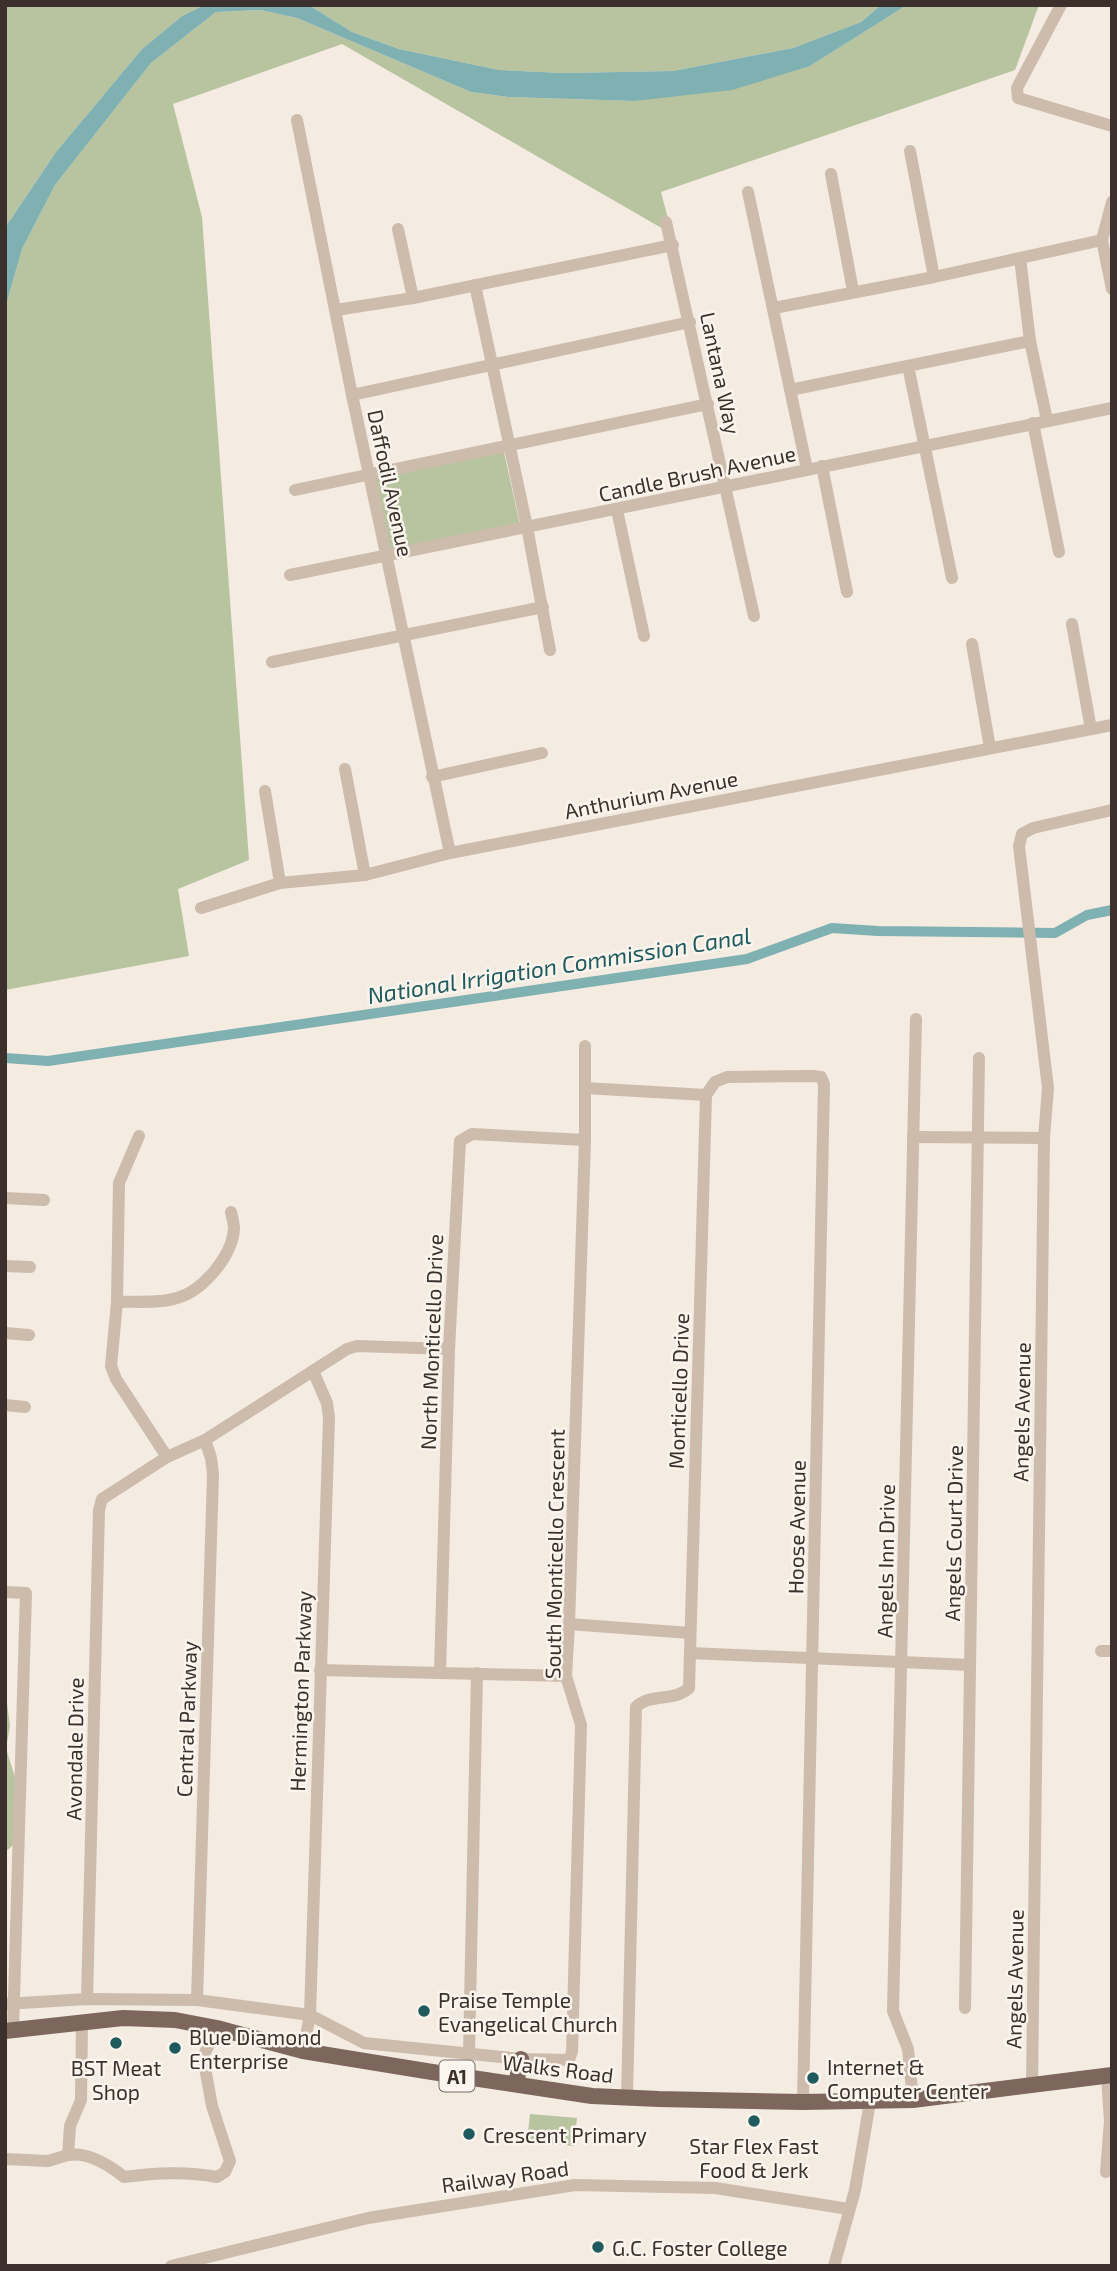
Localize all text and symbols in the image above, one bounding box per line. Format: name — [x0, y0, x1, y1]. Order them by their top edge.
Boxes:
street label: Lantana Way — [696, 310, 746, 436]
street label: Daffodil Avenue — [363, 407, 419, 559]
street label: Candle Brush Avenue — [596, 440, 798, 506]
street label: Anthurium Avenue — [562, 765, 740, 823]
water label: National Irrigation Commission Canal — [365, 921, 753, 1009]
street label: North Monticello Drive — [415, 1234, 447, 1450]
street label: Monticello Drive — [663, 1313, 693, 1469]
street label: Angels Avenue — [1007, 1342, 1035, 1482]
street label: South Monticello Crescent — [539, 1429, 569, 1679]
street label: Angels Court Drive — [939, 1444, 967, 1622]
street label: Hoose Avenue — [782, 1460, 810, 1594]
street label: Angels Inn Drive — [871, 1484, 899, 1638]
street label: Hermington Parkway — [284, 1590, 316, 1792]
street label: Central Parkway — [171, 1640, 201, 1798]
street label: Avondale Drive — [60, 1677, 88, 1821]
street label: Angels Avenue — [1000, 1909, 1028, 2049]
place label: Praise Temple Evangelical Church — [438, 1987, 618, 2036]
marker: Praise Temple Evangelical Church — [416, 2003, 432, 2019]
place label: Blue Diamond Enterprise — [189, 2024, 321, 2073]
marker: BST Meat Shop — [108, 2035, 124, 2051]
marker: Blue Diamond Enterprise — [167, 2040, 183, 2056]
street label: Walks Road — [501, 2049, 615, 2087]
place label: Internet & Computer Center — [827, 2054, 989, 2103]
place label: BST Meat Shop — [71, 2055, 161, 2104]
road number: A1 — [440, 2060, 475, 2092]
marker: Internet & Computer Center — [805, 2070, 821, 2086]
marker: Star Flex Fast Food & Jerk — [746, 2113, 762, 2129]
place label: Crescent Primary — [483, 2122, 647, 2147]
marker: Crescent Primary — [461, 2126, 477, 2142]
place label: Star Flex Fast Food & Jerk — [689, 2133, 819, 2182]
street label: Railway Road — [440, 2155, 570, 2197]
place label: G.C. Foster College — [612, 2235, 787, 2260]
marker: G.C. Foster College — [590, 2239, 606, 2255]

